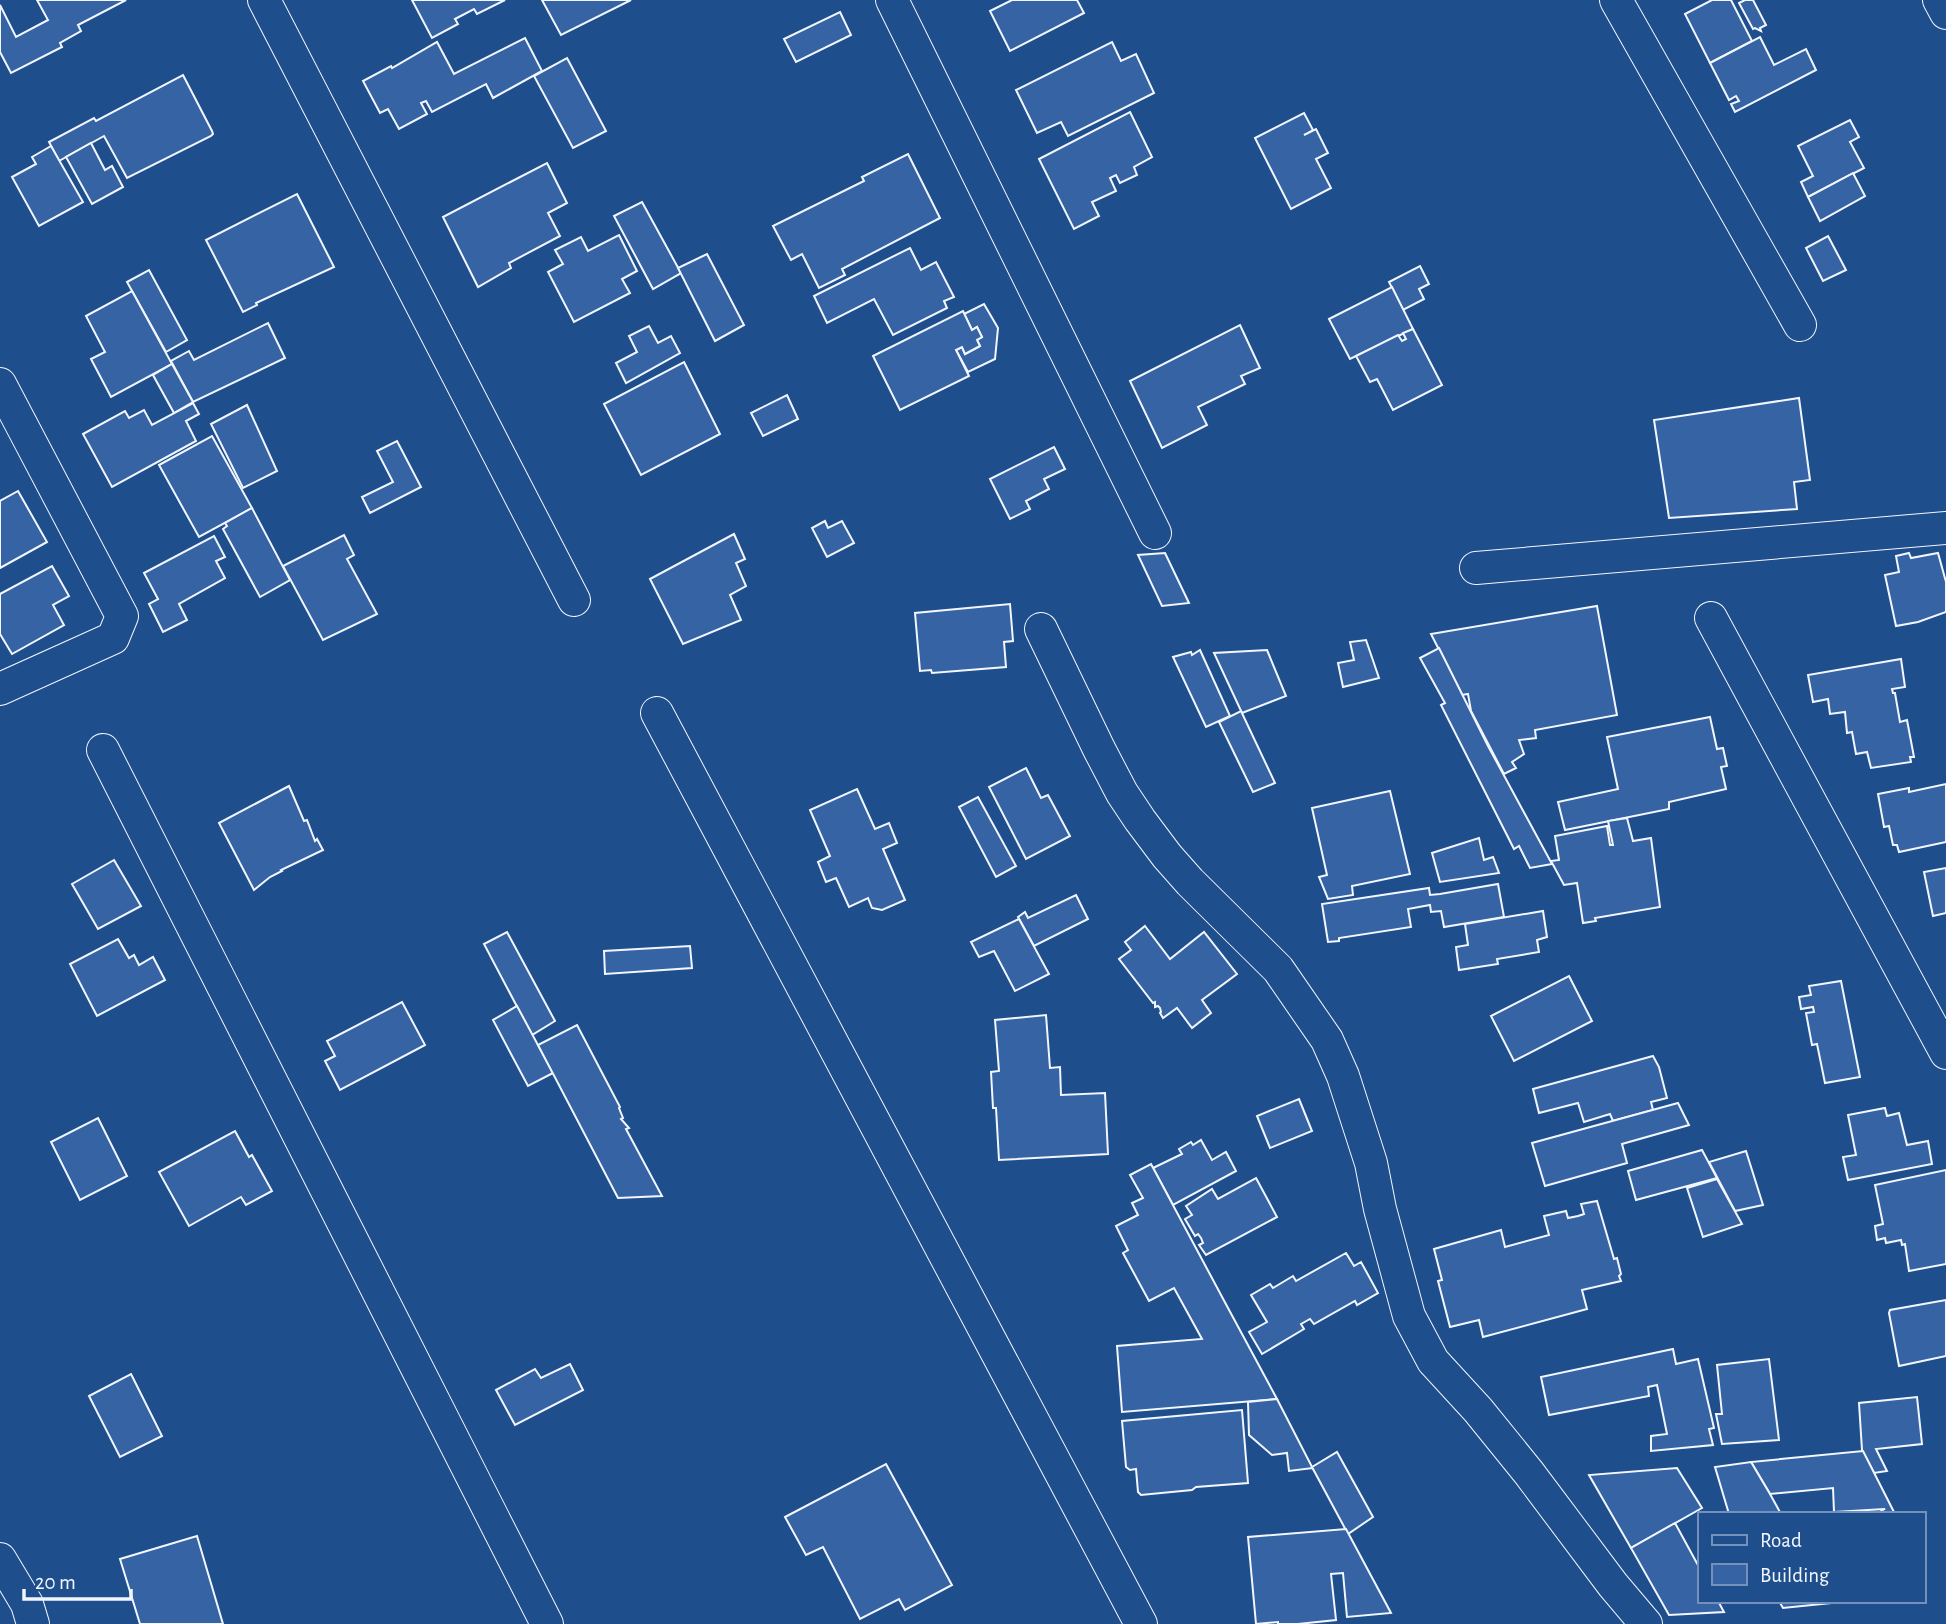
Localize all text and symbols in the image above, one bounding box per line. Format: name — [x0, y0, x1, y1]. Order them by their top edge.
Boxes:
legend — [1698, 1512, 1925, 1603]
text: Road — [1760, 1530, 1802, 1551]
scale bar — [24, 1558, 131, 1602]
text: Building — [1760, 1565, 1830, 1586]
text: 20 m — [35, 1572, 76, 1593]

